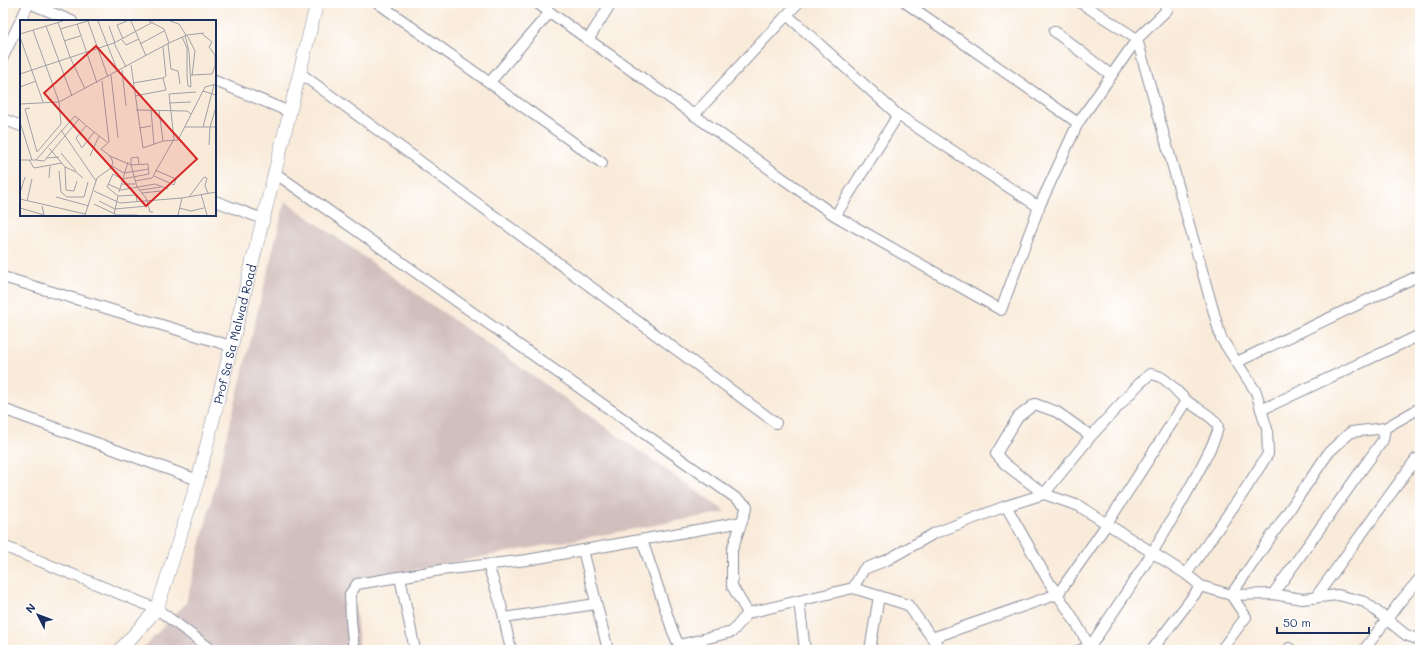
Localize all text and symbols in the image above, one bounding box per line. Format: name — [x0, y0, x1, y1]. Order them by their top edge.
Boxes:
inset map — [20, 20, 216, 216]
street label: Prof Sa Sa Malwad Road — [209, 262, 260, 406]
north arrow — [18, 595, 58, 635]
text: N — [22, 600, 39, 616]
scale bar — [1277, 609, 1369, 635]
text: 50 m — [1283, 614, 1311, 630]

